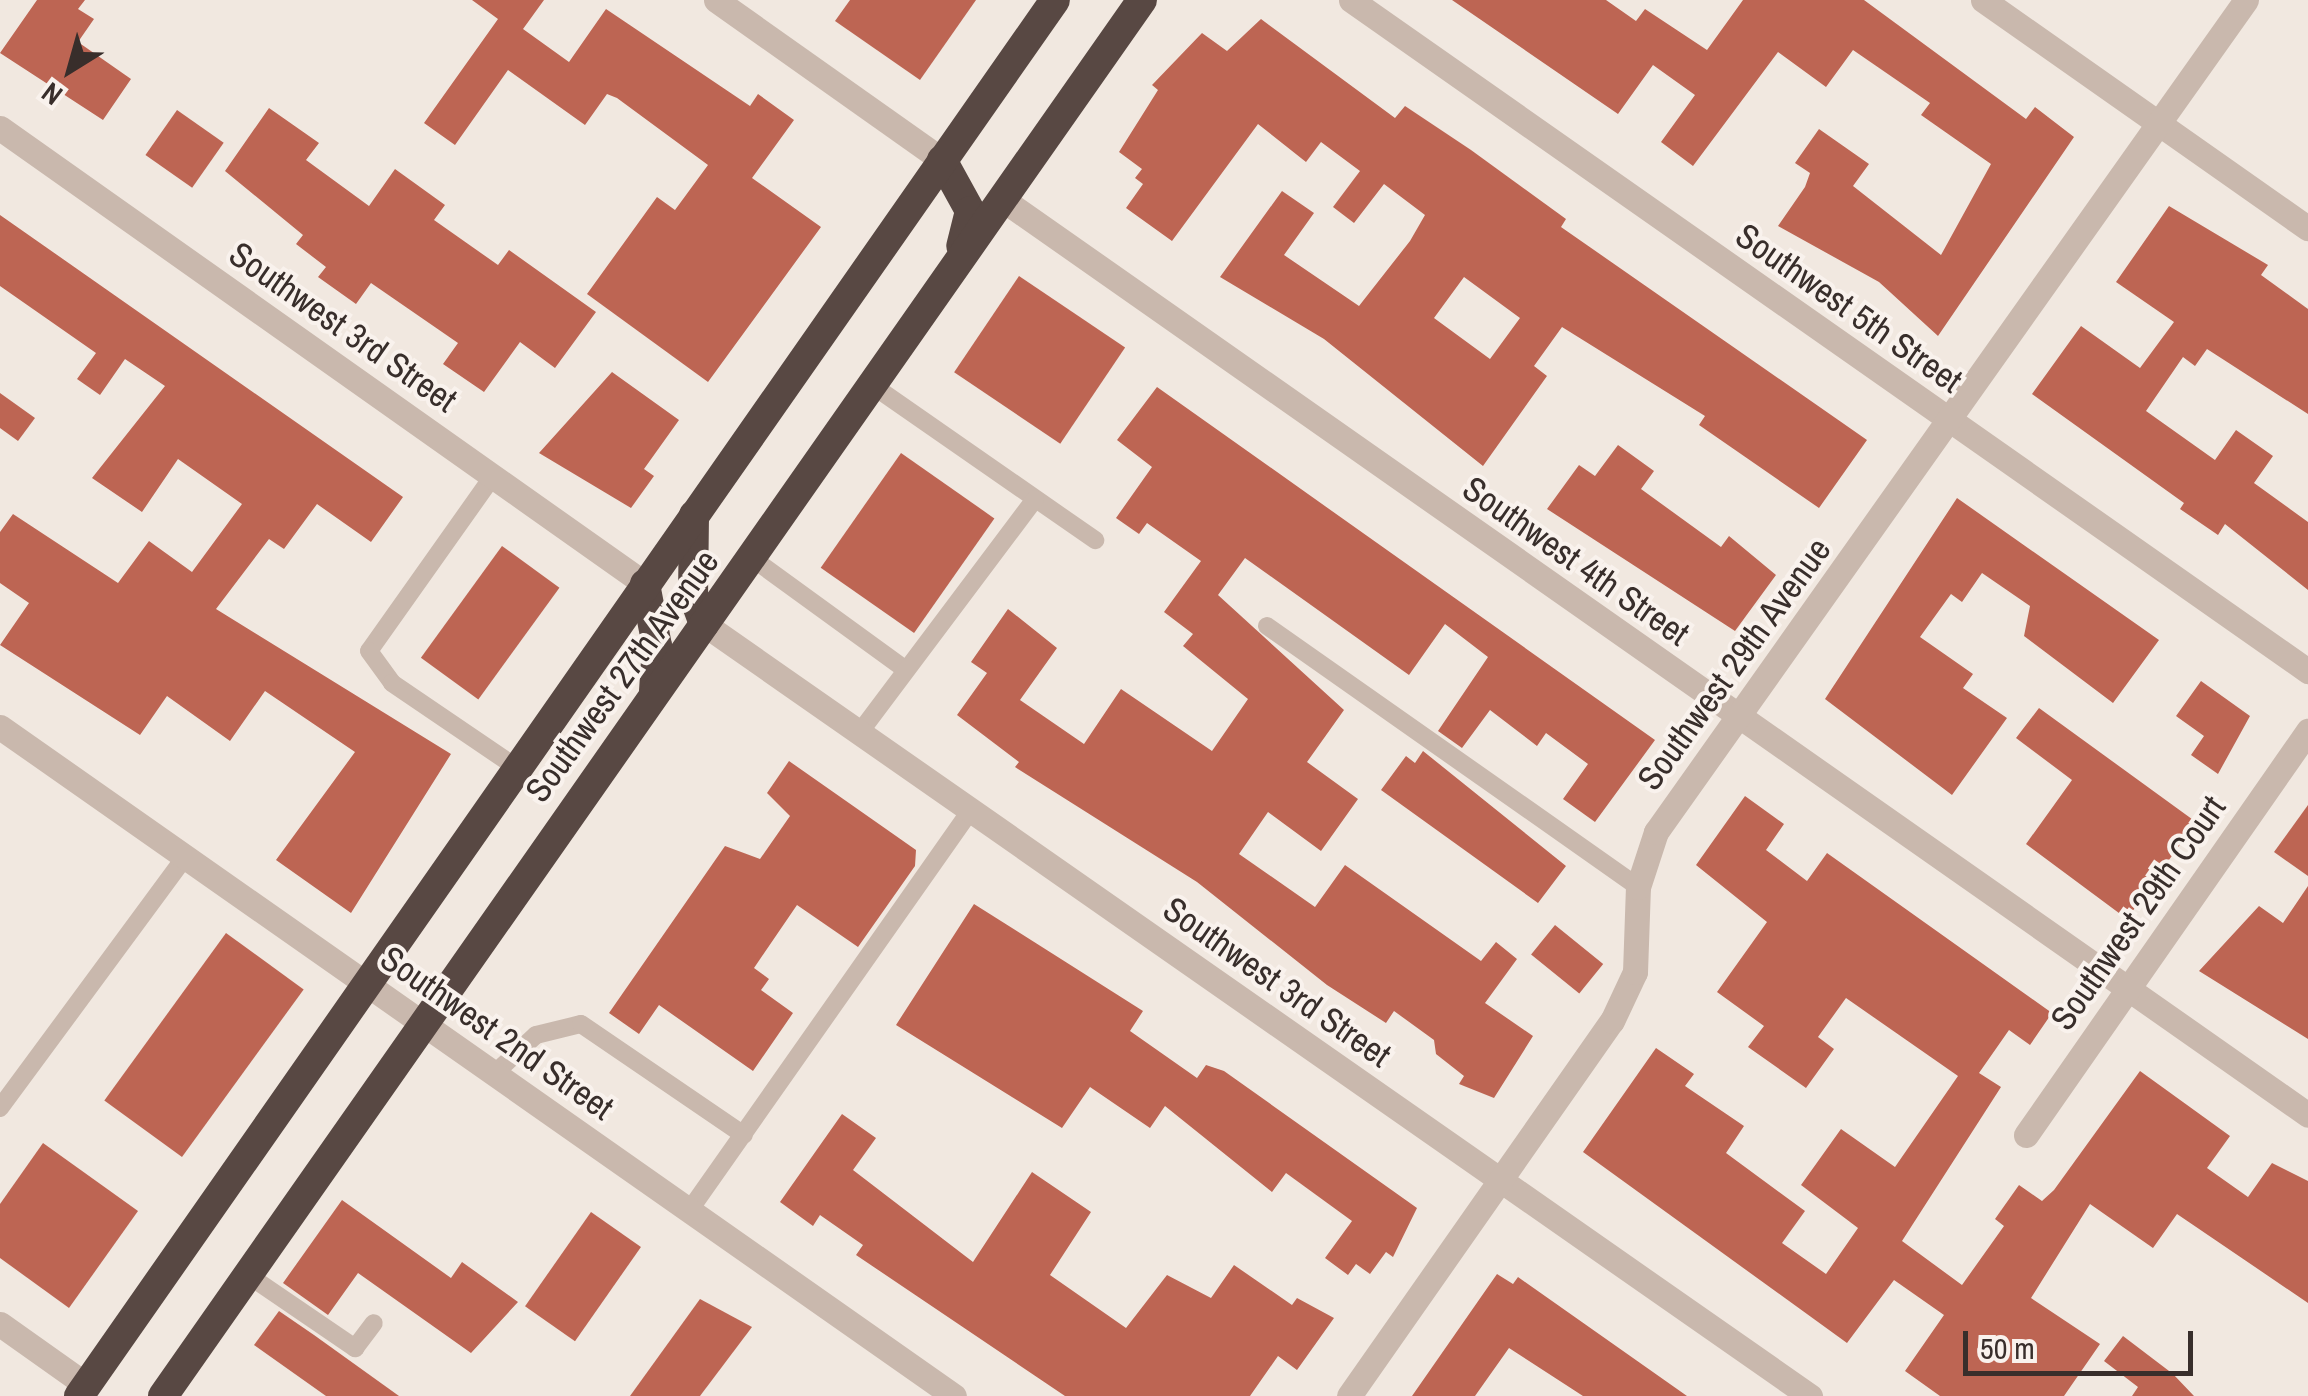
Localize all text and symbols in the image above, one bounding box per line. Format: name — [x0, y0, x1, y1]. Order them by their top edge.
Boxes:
north arrow — [20, 20, 120, 120]
text: N — [34, 74, 70, 114]
street label: Southwest 5th Street — [1728, 214, 1970, 402]
street label: Southwest 3rd Street — [221, 233, 465, 421]
street label: Southwest 4th Street — [1455, 467, 1697, 655]
street label: Southwest 29th Avenue — [1628, 529, 1840, 799]
street label: Southwest 27th Avenue — [516, 541, 728, 811]
street label: Southwest 29th Court — [2042, 788, 2234, 1038]
street label: Southwest 3rd Street — [1155, 888, 1399, 1076]
street label: Southwest 2nd Street — [373, 937, 621, 1129]
scale bar — [1968, 1311, 2198, 1373]
text: 50 m — [1980, 1328, 2035, 1368]

